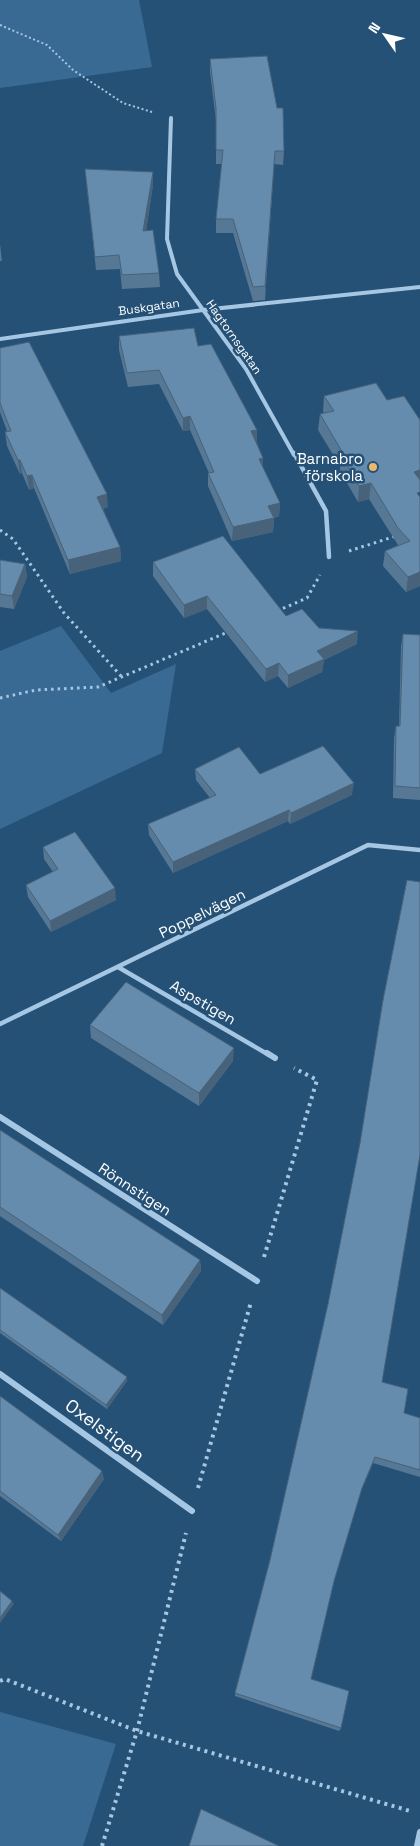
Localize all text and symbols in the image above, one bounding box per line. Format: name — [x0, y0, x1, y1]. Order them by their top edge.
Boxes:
north arrow — [360, 10, 410, 60]
text: N — [364, 19, 384, 37]
street label: Buskgatan — [117, 295, 181, 319]
street label: Hagtornsgatan — [202, 297, 266, 377]
place label: Barnabro förskola — [297, 449, 363, 485]
marker: Barnabro förskola — [367, 461, 379, 473]
street label: Poppelvägen — [156, 884, 248, 942]
street label: Aspstigen — [167, 976, 239, 1028]
street label: Rönnstigen — [95, 1158, 175, 1220]
street label: Oxelstigen — [61, 1394, 149, 1466]

